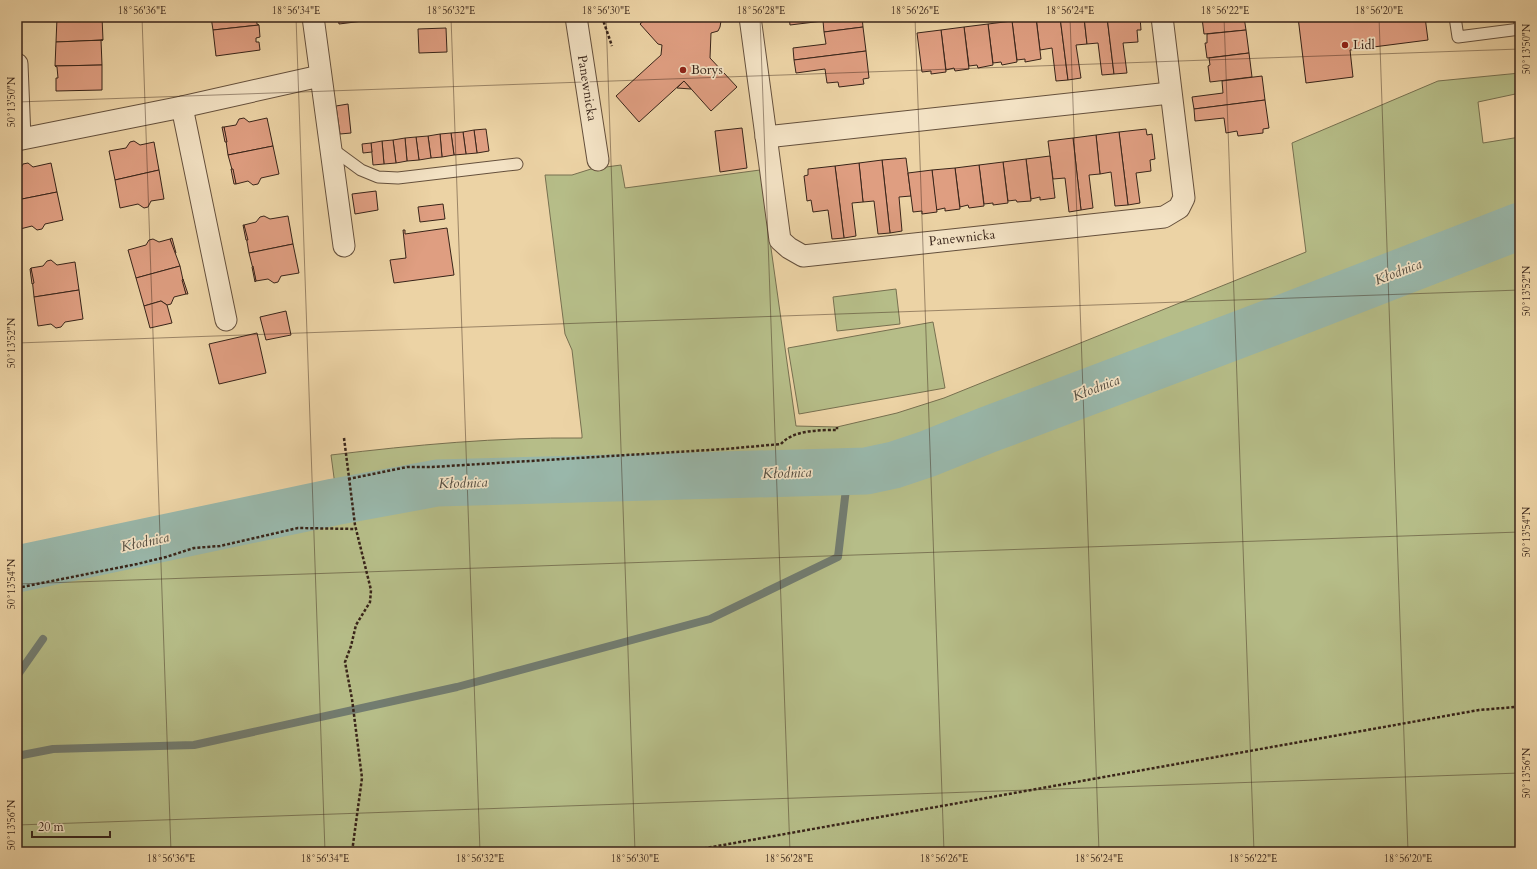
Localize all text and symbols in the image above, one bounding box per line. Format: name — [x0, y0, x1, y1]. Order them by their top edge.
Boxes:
text: 18°56'36"E — [118, 4, 166, 18]
text: 18°56'34"E — [272, 4, 320, 18]
text: 18°56'32"E — [427, 4, 475, 18]
text: 18°56'30"E — [582, 4, 630, 18]
text: 18°56'28"E — [737, 4, 785, 18]
text: 18°56'26"E — [891, 4, 939, 18]
text: 18°56'24"E — [1046, 4, 1094, 18]
text: 18°56'22"E — [1201, 4, 1249, 18]
text: 18°56'20"E — [1355, 4, 1403, 18]
text: 50°13'50"N — [1520, 23, 1534, 74]
place label: Lidl — [1353, 36, 1375, 54]
marker: Lidl — [1340, 40, 1350, 50]
street label: Panewnicka — [573, 54, 601, 123]
place label: Borys — [691, 61, 723, 79]
marker: Borys — [678, 65, 688, 75]
text: 50°13'50"N — [5, 76, 19, 127]
street label: Panewnicka — [928, 226, 996, 250]
water label: Kłodnica — [1372, 254, 1424, 290]
text: 50°13'52"N — [1520, 265, 1534, 316]
text: 50°13'52"N — [5, 317, 19, 368]
water label: Kłodnica — [1070, 370, 1122, 406]
water label: Kłodnica — [762, 463, 812, 483]
water label: Kłodnica — [438, 473, 488, 493]
text: 50°13'54"N — [1520, 506, 1534, 557]
water label: Kłodnica — [119, 528, 171, 556]
text: 50°13'54"N — [5, 558, 19, 609]
text: 50°13'56"N — [1520, 747, 1534, 798]
text: 50°13'56"N — [5, 799, 19, 850]
scale bar — [32, 813, 110, 839]
text: 20 m — [38, 819, 65, 835]
text: 18°56'36"E — [147, 852, 195, 866]
text: 18°56'34"E — [301, 852, 349, 866]
text: 18°56'32"E — [456, 852, 504, 866]
text: 18°56'30"E — [611, 852, 659, 866]
text: 18°56'28"E — [765, 852, 813, 866]
text: 18°56'26"E — [920, 852, 968, 866]
text: 18°56'24"E — [1075, 852, 1123, 866]
text: 18°56'22"E — [1229, 852, 1277, 866]
text: 18°56'20"E — [1384, 852, 1432, 866]

